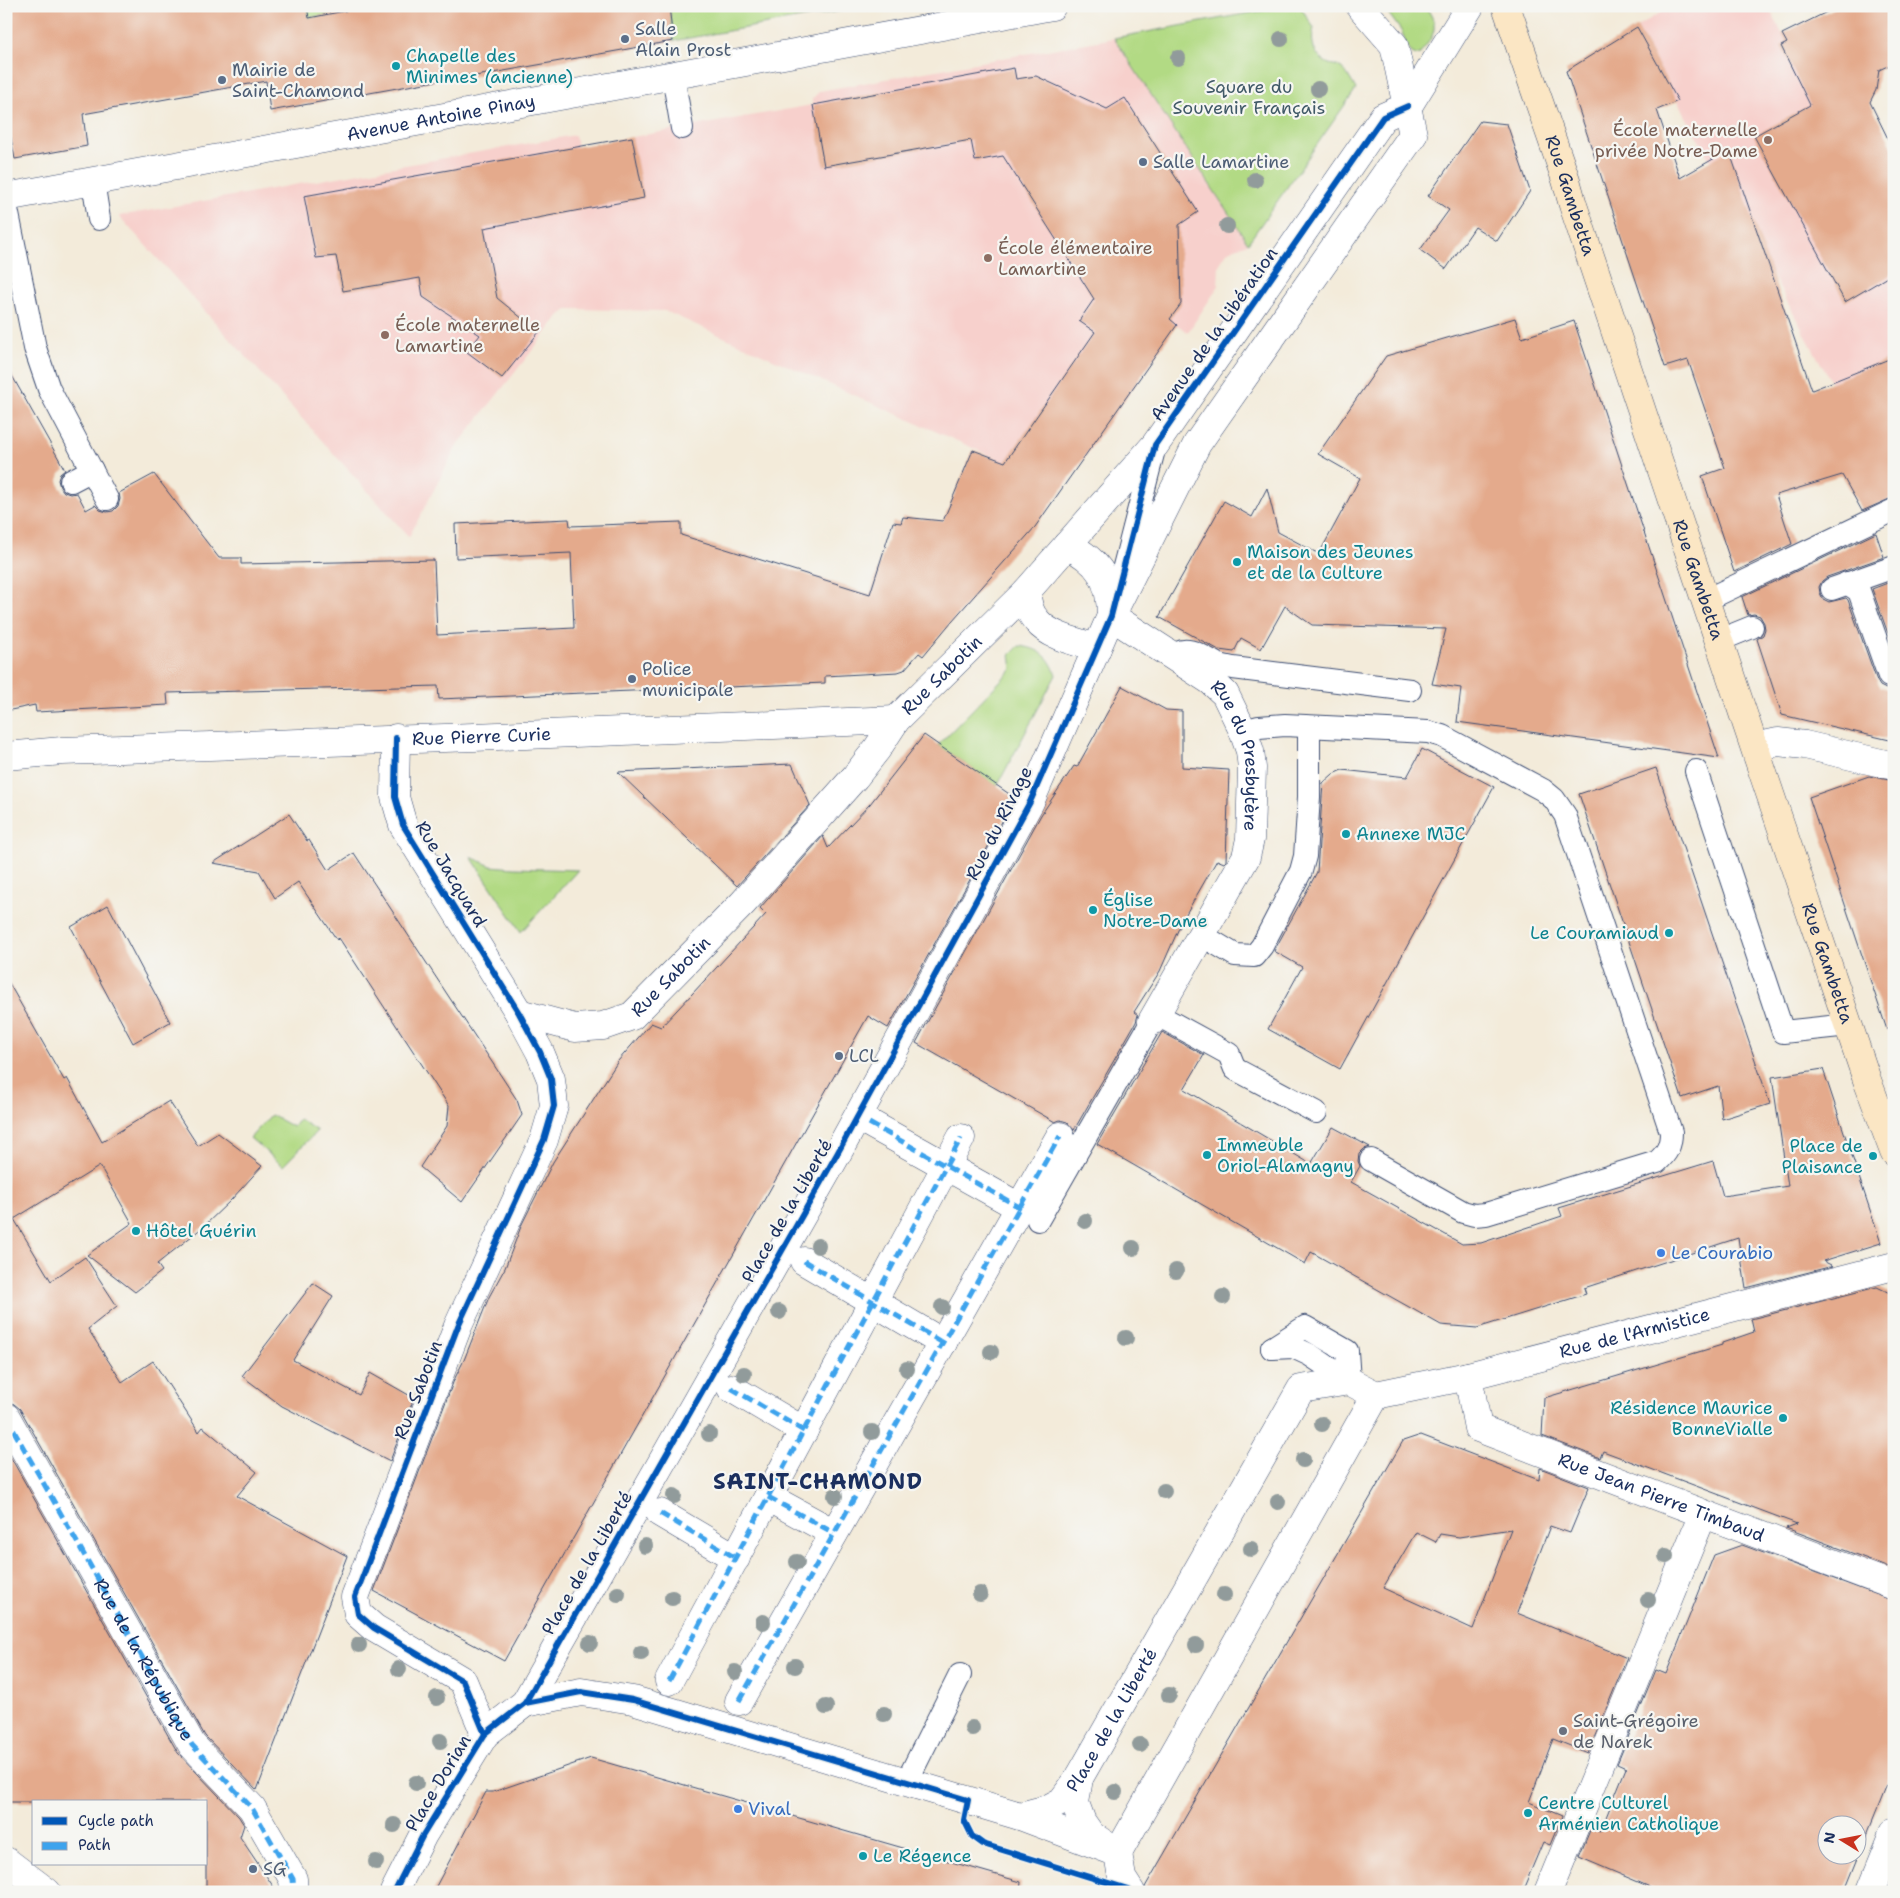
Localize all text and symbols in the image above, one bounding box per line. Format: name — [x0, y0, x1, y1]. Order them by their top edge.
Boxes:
place label: Salle Alain Prost — [635, 17, 732, 62]
marker: Salle Alain Prost — [619, 33, 631, 45]
place label: Chapelle des Minimes (ancienne) — [406, 44, 573, 89]
place label: Mairie de Saint-Chamond — [232, 58, 364, 103]
marker: Chapelle des Minimes (ancienne) — [390, 60, 402, 72]
marker: Mairie de Saint-Chamond — [216, 74, 228, 86]
park label: Square du Souvenir Français — [1173, 75, 1325, 120]
street label: Avenue Antoine Pinay — [345, 89, 537, 147]
place label: École maternelle privée Notre-Dame — [1595, 118, 1758, 163]
street label: Rue Gambetta — [1539, 132, 1601, 259]
marker: École maternelle privée Notre-Dame — [1762, 134, 1774, 146]
place label: Salle Lamartine — [1153, 150, 1290, 174]
marker: Salle Lamartine — [1137, 156, 1149, 168]
place label: École élémentaire Lamartine — [998, 236, 1153, 281]
street label: Avenue de la Libération — [1145, 242, 1283, 426]
marker: École élémentaire Lamartine — [982, 252, 994, 264]
place label: École maternelle Lamartine — [395, 313, 540, 358]
marker: École maternelle Lamartine — [379, 329, 391, 341]
street label: Rue Gambetta — [1667, 516, 1730, 643]
place label: Maison des Jeunes et de la Culture — [1247, 540, 1414, 585]
marker: Maison des Jeunes et de la Culture — [1231, 556, 1243, 568]
street label: Rue Sabotin — [896, 630, 987, 720]
place label: Police municipale — [642, 657, 734, 702]
marker: Police municipale — [626, 673, 638, 685]
street label: Rue du Presbytère — [1206, 675, 1264, 832]
street label: Rue Pierre Curie — [412, 722, 552, 751]
street label: Rue du Rivage — [960, 762, 1038, 884]
street label: Rue Jacquard — [410, 816, 492, 932]
place label: Annexe MJC — [1356, 822, 1466, 846]
marker: Annexe MJC — [1340, 828, 1352, 840]
place label: Église Notre-Dame — [1103, 888, 1208, 933]
street label: Rue Gambetta — [1796, 900, 1859, 1027]
marker: Église Notre-Dame — [1087, 904, 1099, 916]
place label: Le Couramiaud — [1530, 921, 1659, 945]
marker: Le Couramiaud — [1663, 927, 1675, 939]
street label: Rue Sabotin — [626, 931, 716, 1022]
place label: LCL — [849, 1044, 879, 1068]
marker: LCL — [833, 1050, 845, 1062]
place label: Immeuble Oriol-Alamagny — [1217, 1133, 1354, 1178]
place label: Place de Plaisance — [1782, 1134, 1863, 1179]
street label: Place de la Liberté — [736, 1135, 838, 1287]
marker: Immeuble Oriol-Alamagny — [1201, 1149, 1213, 1161]
marker: Place de Plaisance — [1867, 1150, 1879, 1162]
place label: Hôtel Guérin — [146, 1219, 256, 1243]
marker: Hôtel Guérin — [130, 1225, 142, 1237]
place label: Le Courabio — [1671, 1241, 1773, 1265]
marker: Le Courabio — [1655, 1247, 1667, 1259]
street label: Rue de l'Armistice — [1557, 1302, 1712, 1364]
street label: Rue Sabotin — [388, 1337, 448, 1443]
place label: Résidence Maurice BonneVialle — [1610, 1396, 1773, 1441]
marker: Résidence Maurice BonneVialle — [1777, 1412, 1789, 1424]
street label: Rue Jean Pierre Timbaud — [1555, 1448, 1768, 1548]
district label: SAINT-CHAMOND — [713, 1467, 923, 1496]
street label: Place de la Liberté — [536, 1487, 638, 1639]
street label: Rue de la République — [88, 1574, 199, 1745]
street label: Place de la Liberté — [1061, 1644, 1163, 1797]
place label: Saint-Grégoire de Narek — [1573, 1709, 1699, 1754]
marker: Saint-Grégoire de Narek — [1557, 1725, 1569, 1737]
street label: Place Dorian — [400, 1730, 476, 1836]
place label: Centre Culturel Arménien Catholique — [1538, 1791, 1719, 1836]
place label: Vival — [748, 1797, 792, 1821]
legend — [32, 1800, 208, 1866]
marker: Vival — [732, 1803, 744, 1815]
marker: Centre Culturel Arménien Catholique — [1522, 1807, 1534, 1819]
text: Cycle path — [78, 1811, 154, 1831]
north arrow — [1818, 1816, 1868, 1866]
text: N — [1819, 1831, 1839, 1845]
text: Path — [78, 1835, 111, 1855]
place label: Le Régence — [873, 1844, 972, 1868]
marker: Le Régence — [857, 1850, 869, 1862]
place label: SG — [263, 1857, 287, 1881]
marker: SG — [247, 1863, 259, 1875]

